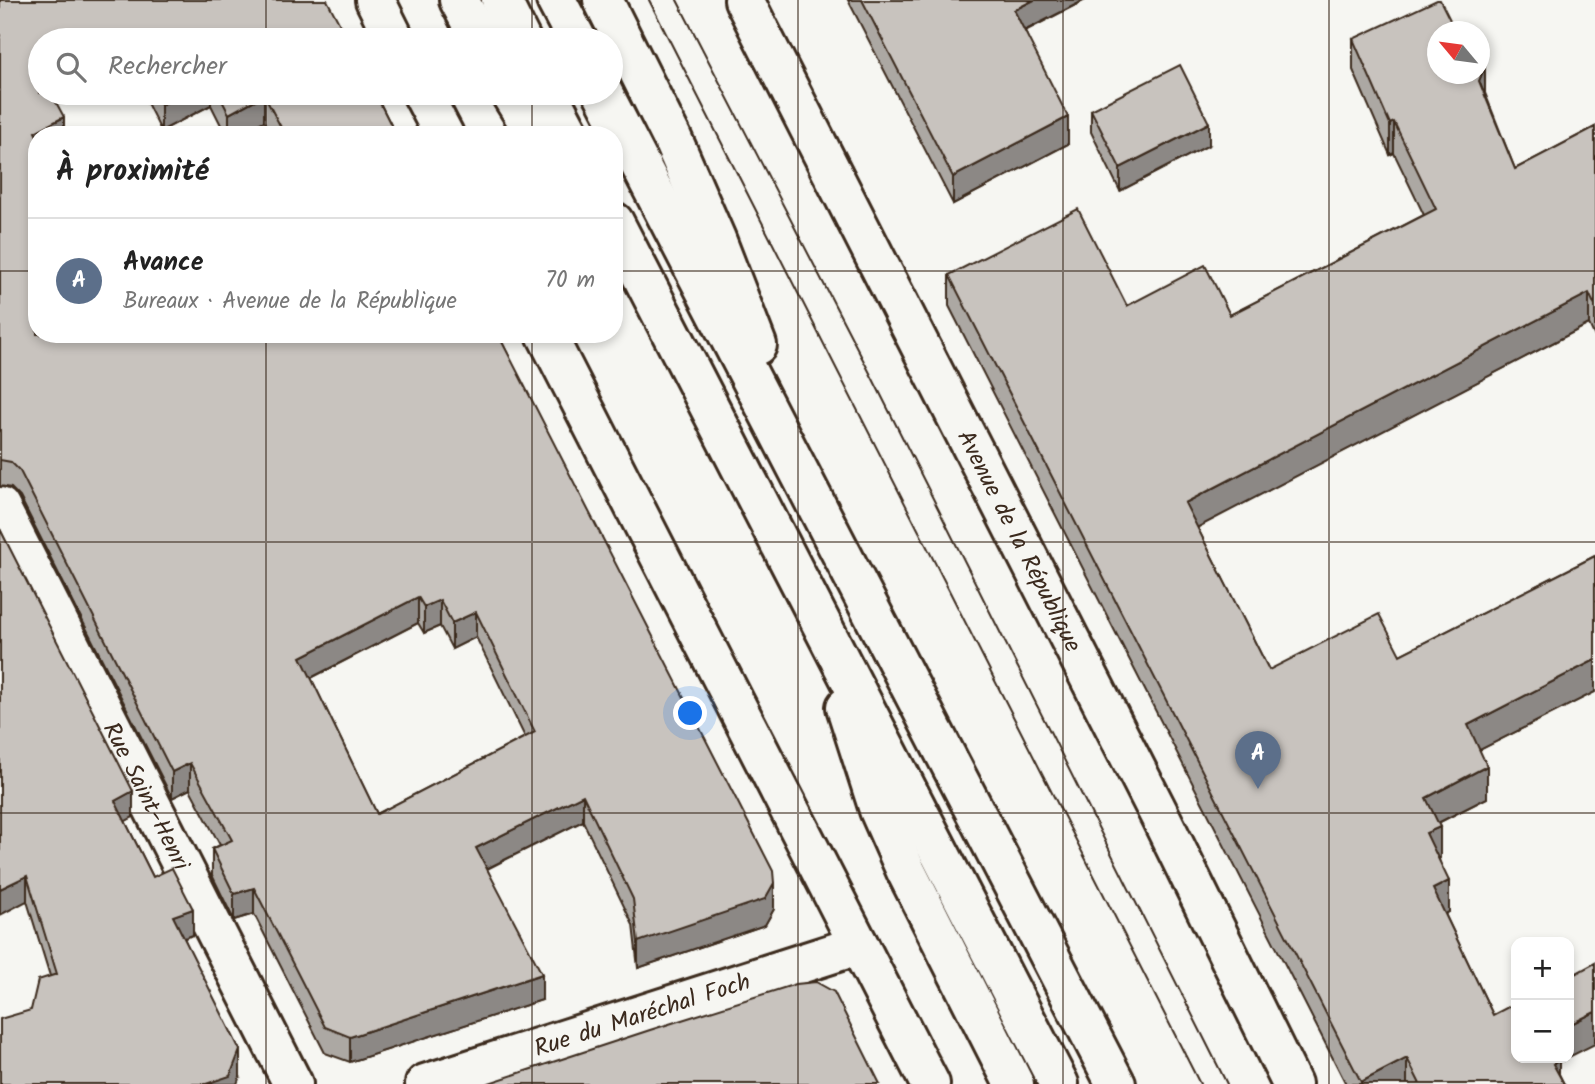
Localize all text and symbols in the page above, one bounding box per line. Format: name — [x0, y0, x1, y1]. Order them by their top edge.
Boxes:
north arrow — [1427, 21, 1490, 84]
search box — [28, 28, 623, 105]
text: Rechercher — [108, 46, 227, 88]
icon: search — [52, 48, 90, 86]
text: À proximité — [56, 148, 209, 196]
text: Avance — [123, 242, 203, 284]
text: A — [72, 263, 86, 299]
text: 70 m — [545, 263, 595, 299]
text: Bureaux · Avenue de la République — [123, 284, 457, 320]
street label: Avenue de la République — [945, 423, 1091, 660]
your location — [673, 696, 707, 730]
street label: Rue Saint-Henri — [91, 715, 200, 879]
pin: A — [1235, 731, 1281, 789]
map controls — [1511, 937, 1574, 1063]
button: + — [1511, 937, 1574, 1000]
street label: Rue du Maréchal Foch — [529, 963, 756, 1069]
button: − — [1511, 1000, 1574, 1063]

